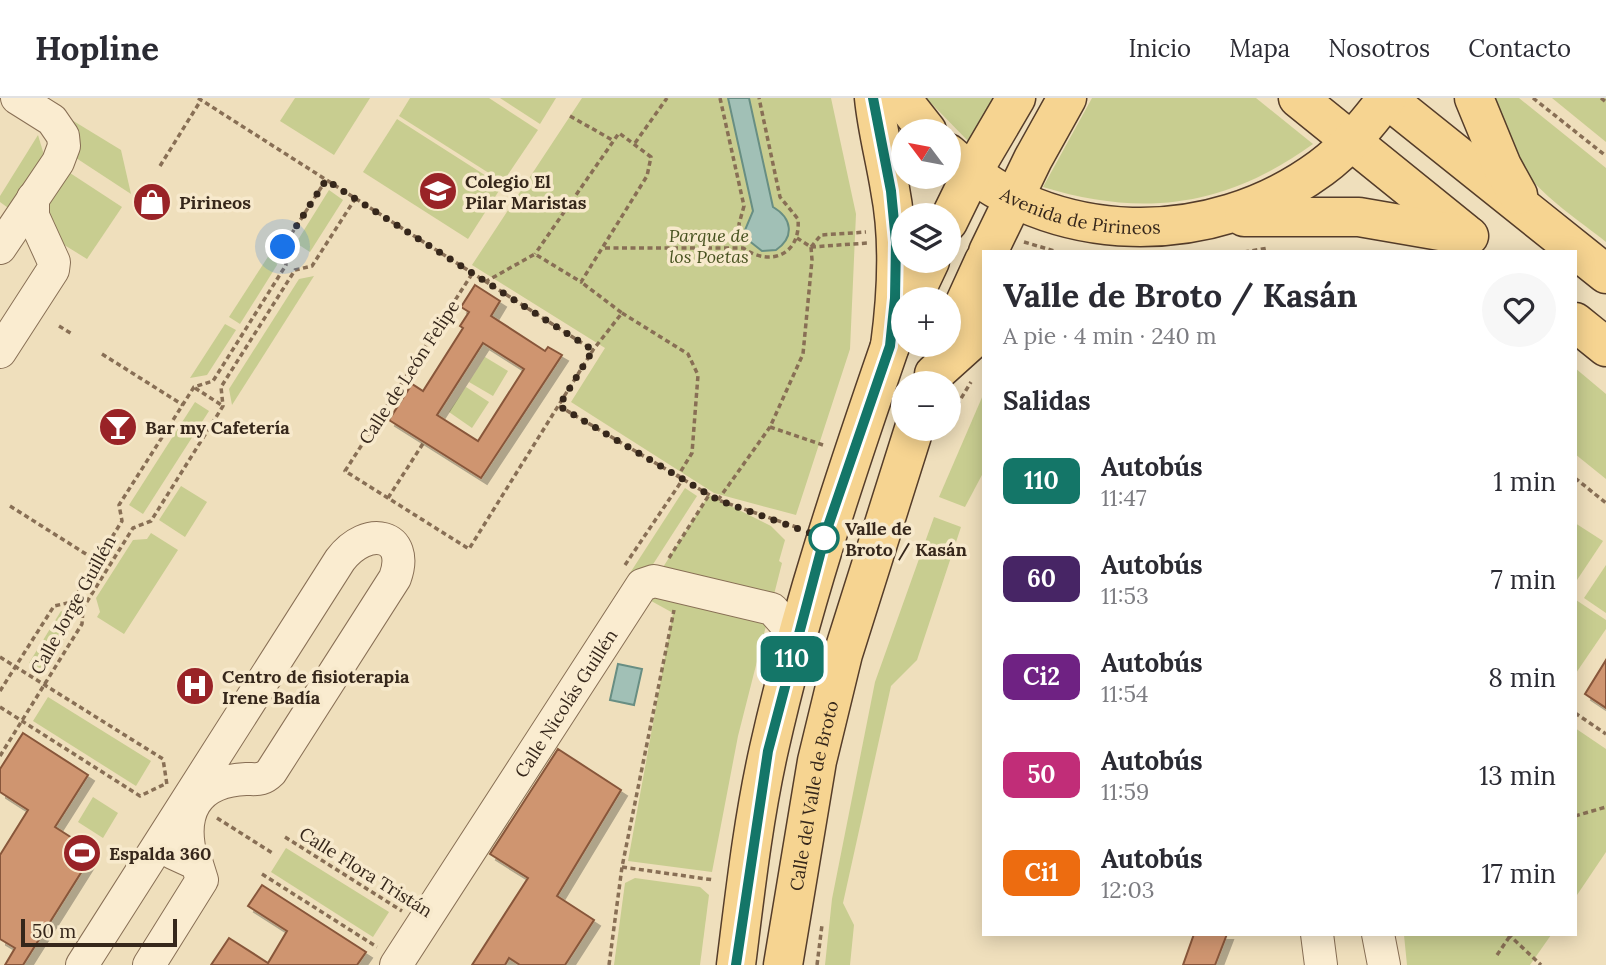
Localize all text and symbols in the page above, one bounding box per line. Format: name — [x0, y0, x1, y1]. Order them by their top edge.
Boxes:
text: Hopline — [35, 27, 159, 69]
text: Inicio — [1128, 33, 1191, 64]
text: Mapa — [1229, 33, 1290, 64]
text: Nosotros — [1328, 33, 1430, 64]
text: Contacto — [1468, 33, 1571, 64]
north arrow — [891, 119, 961, 189]
map controls — [891, 119, 961, 441]
school or university icon: Colegio El Pilar Maristas — [417, 170, 459, 212]
place label: Colegio El Pilar Maristas — [465, 170, 587, 214]
shop icon: Pirineos — [131, 181, 173, 223]
street label: Avenida de Pirineos — [996, 182, 1161, 239]
place label: Pirineos — [179, 191, 251, 214]
button: layers — [891, 203, 961, 273]
park label: Parque de los Poetas — [669, 224, 749, 268]
your location — [265, 229, 300, 264]
button: heart — [1482, 273, 1556, 347]
text: Valle de Broto / Kasán — [1003, 274, 1358, 316]
button: + — [891, 287, 961, 357]
street label: Calle de León Felipe — [354, 295, 464, 448]
text: A pie · 4 min · 240 m — [1003, 321, 1217, 350]
button: − — [891, 371, 961, 441]
text: Salidas — [1003, 384, 1091, 417]
bar icon: Bar my Cafetería — [97, 406, 139, 448]
place label: Bar my Cafetería — [145, 416, 290, 439]
text: Autobús — [1101, 450, 1203, 483]
text: 110 — [1024, 465, 1059, 496]
text: 1 min — [1493, 465, 1556, 498]
text: 11:47 — [1101, 483, 1147, 512]
place label: Valle de Broto / Kasán — [845, 517, 967, 561]
marker: Valle de Broto / Kasán — [809, 523, 839, 553]
street label: Calle Jorge Guillén — [25, 531, 121, 679]
text: Autobús — [1101, 548, 1203, 581]
text: 60 — [1027, 563, 1056, 594]
text: 7 min — [1491, 563, 1556, 596]
text: 11:53 — [1101, 581, 1149, 610]
street label: Calle Nicolás Guillén — [509, 624, 622, 782]
line badge: 110 — [752, 636, 832, 682]
text: 110 — [775, 643, 809, 674]
text: Autobús — [1101, 646, 1203, 679]
text: Ci2 — [1023, 661, 1060, 692]
text: 8 min — [1488, 661, 1556, 694]
hospital icon: Centro de fisioterapia Irene Badía — [174, 665, 216, 707]
place label: Centro de fisioterapia Irene Badía — [222, 665, 410, 709]
text: 11:54 — [1101, 679, 1149, 708]
street label: Calle del Valle de Broto — [784, 698, 843, 893]
text: Autobús — [1101, 744, 1203, 777]
text: 50 — [1027, 759, 1056, 790]
text: 13 min — [1479, 759, 1556, 792]
text: 11:59 — [1101, 777, 1149, 806]
street label: Calle Flora Tristán — [295, 822, 437, 922]
sports icon: Espalda 360 — [61, 832, 103, 874]
place label: Espalda 360 — [109, 842, 212, 865]
text: Autobús — [1101, 842, 1203, 875]
text: Ci1 — [1024, 857, 1059, 888]
text: 17 min — [1481, 857, 1556, 890]
text: 12:03 — [1101, 875, 1155, 904]
scale bar — [21, 916, 177, 948]
text: 50 m — [32, 919, 76, 943]

